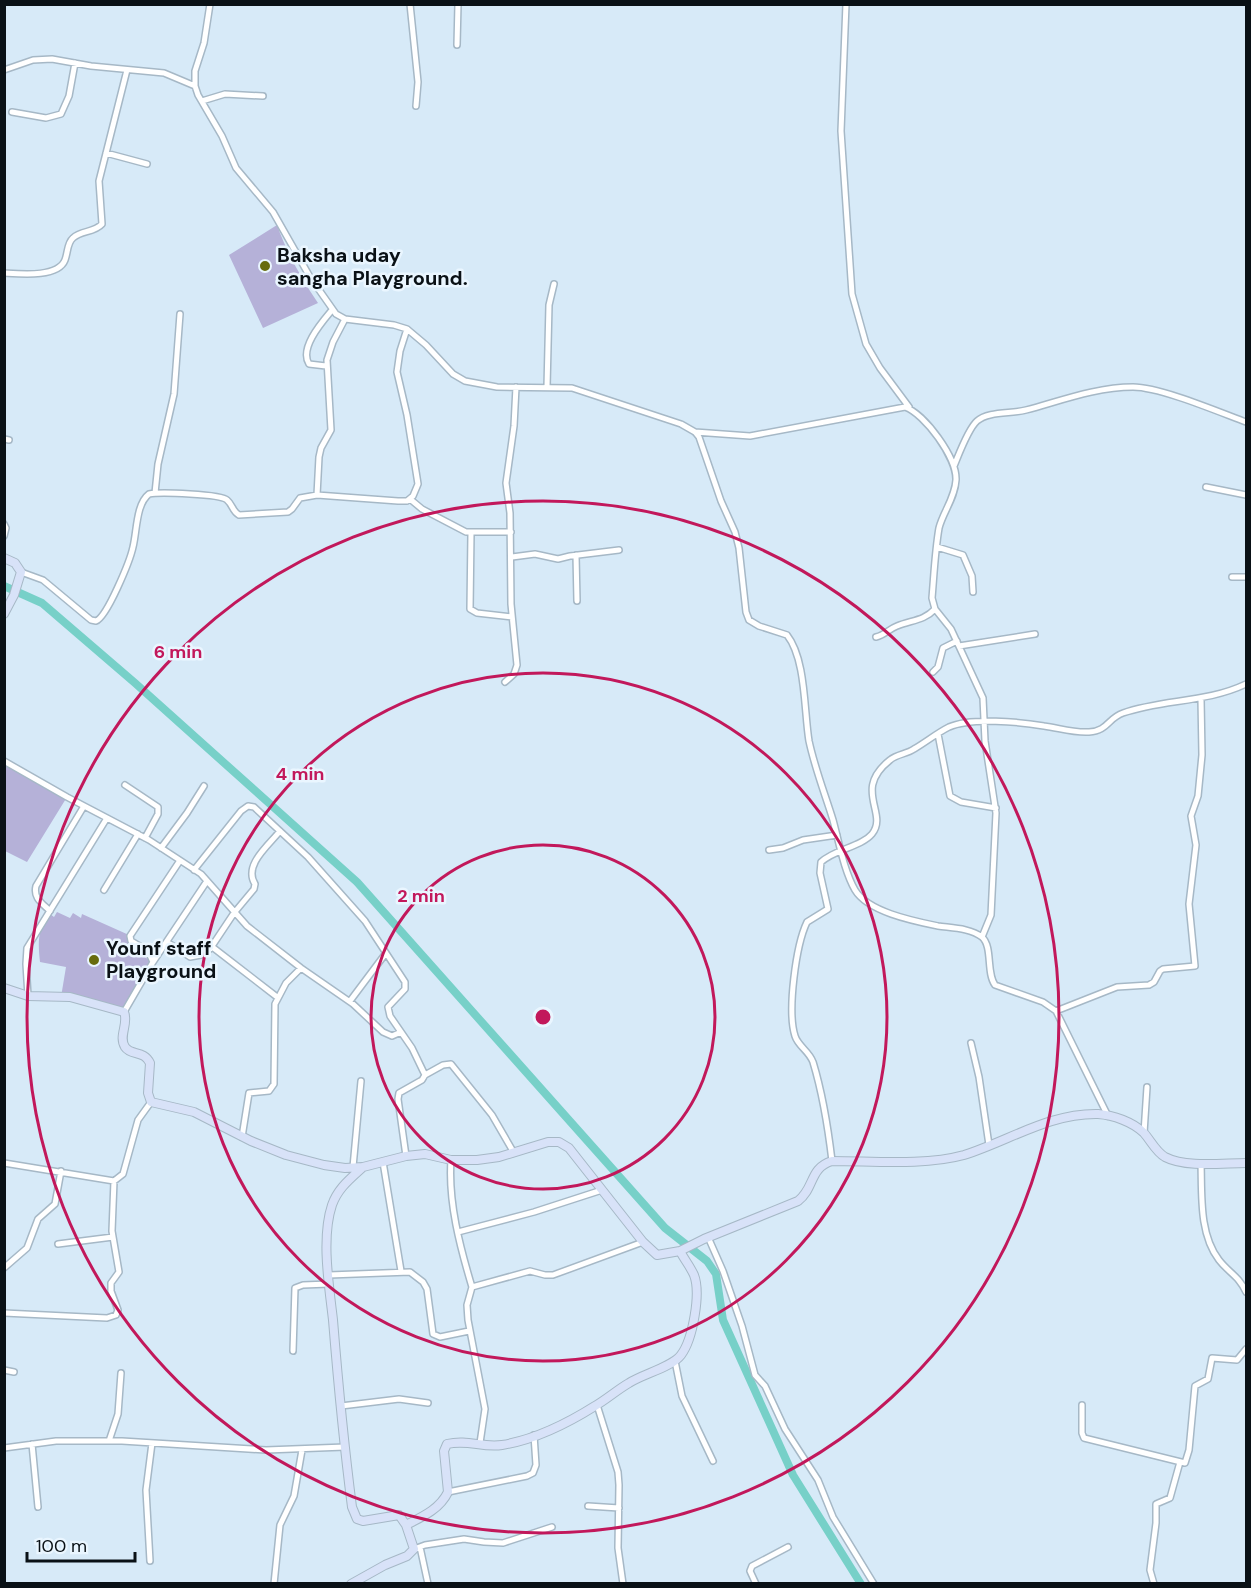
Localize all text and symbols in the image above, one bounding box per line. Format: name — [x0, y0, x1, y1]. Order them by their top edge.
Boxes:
place label: Baksha uday sangha Playground. — [277, 242, 468, 291]
marker: Baksha uday sangha Playground. — [258, 259, 272, 273]
text: 6 min — [154, 640, 202, 664]
text: 4 min — [276, 762, 324, 786]
text: 2 min — [397, 884, 445, 908]
place label: Younf staff Playground — [106, 935, 216, 984]
marker: Younf staff Playground — [87, 953, 101, 967]
centre of rings — [533, 1007, 553, 1027]
scale bar — [27, 1525, 135, 1563]
text: 100 m — [36, 1534, 87, 1558]

